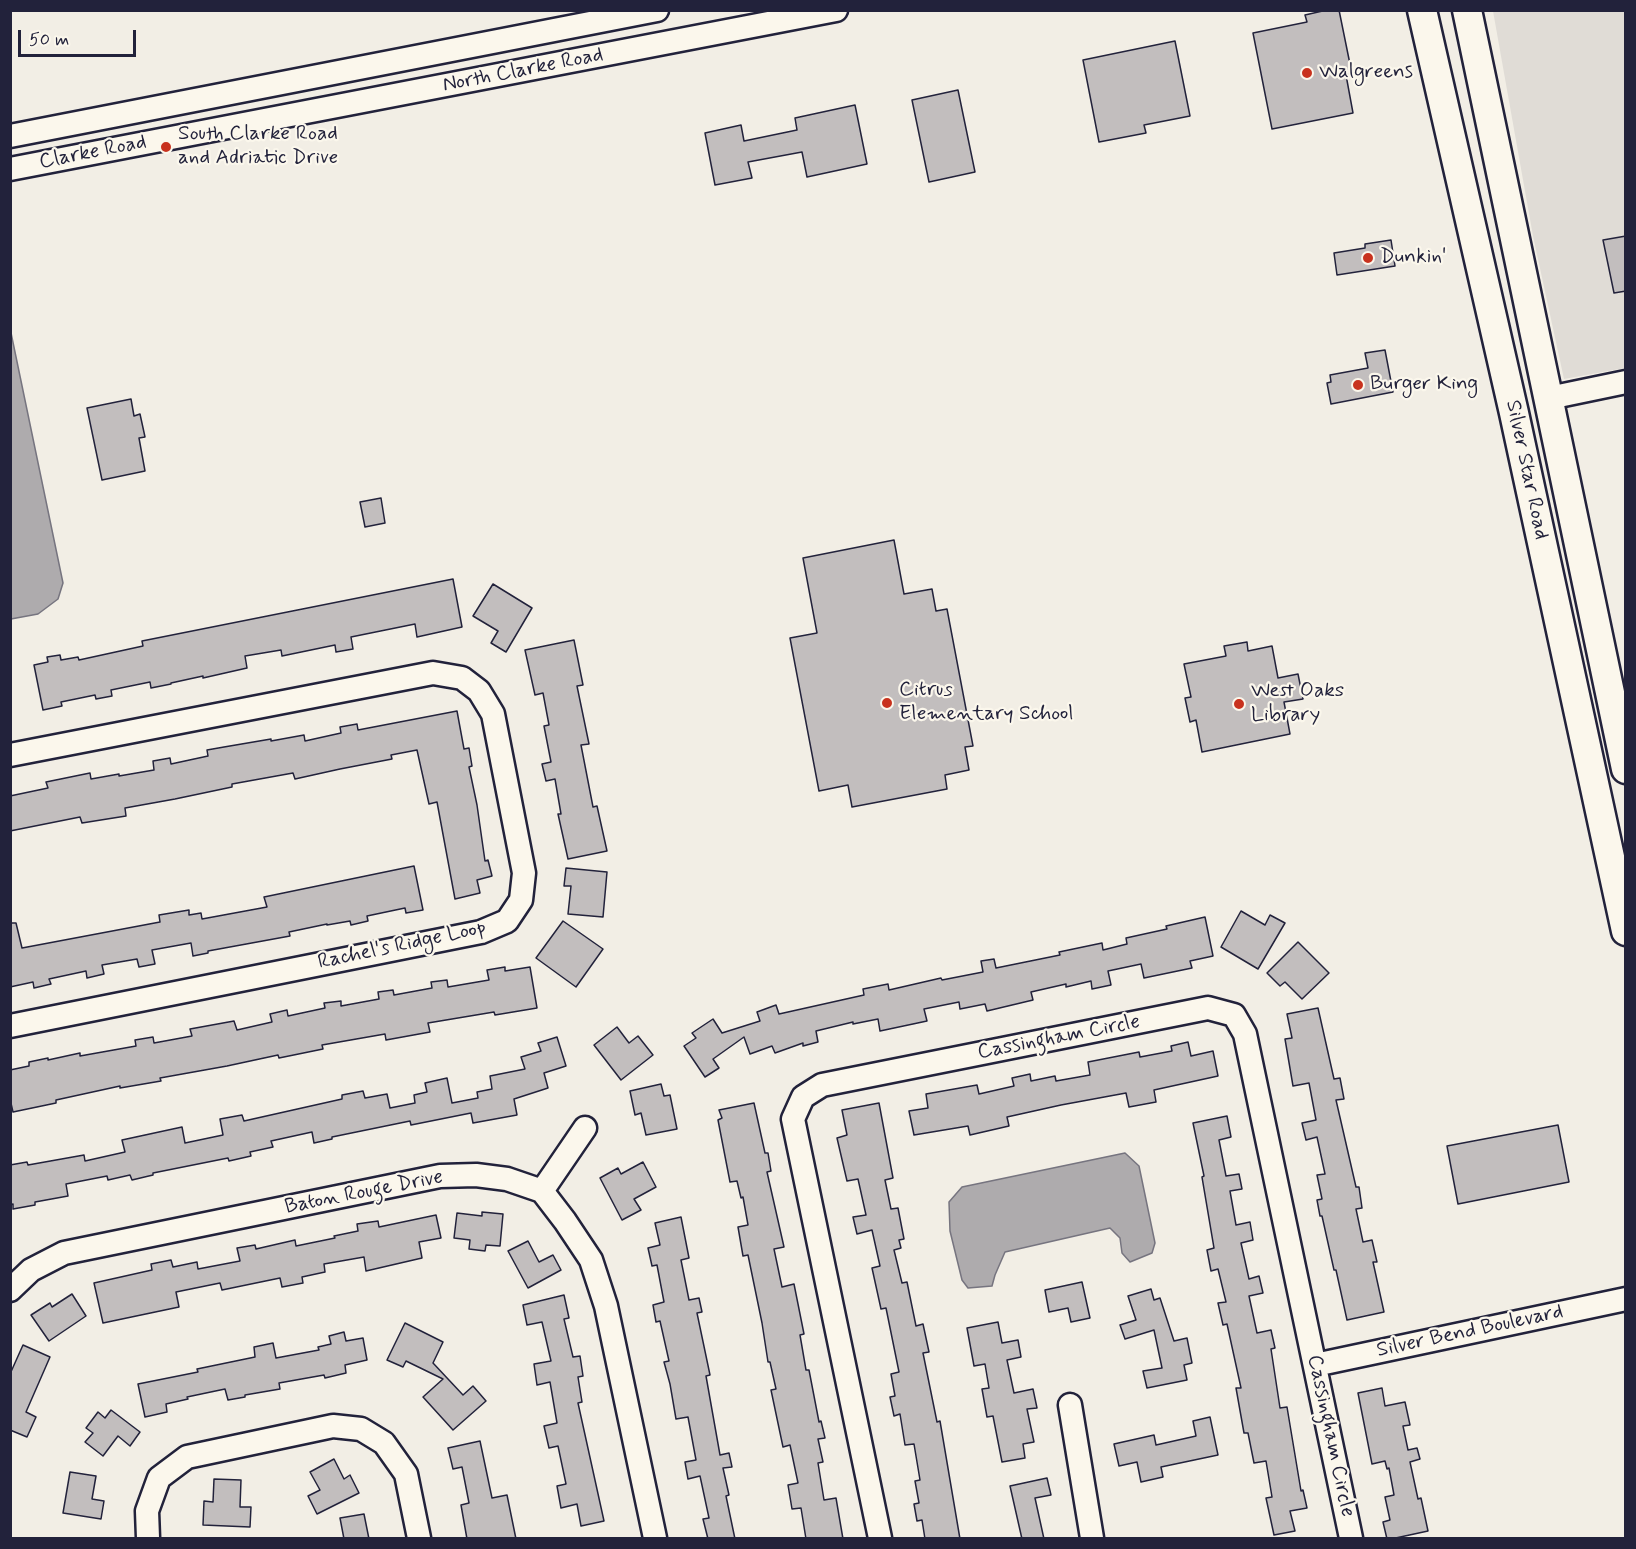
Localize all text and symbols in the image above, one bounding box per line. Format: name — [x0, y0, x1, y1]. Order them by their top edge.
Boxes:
scale bar — [21, 18, 140, 56]
text: 50 m — [29, 28, 69, 52]
street label: North Clarke Road — [441, 43, 605, 99]
place label: Walgreens — [1319, 60, 1413, 86]
marker: Walgreens — [1300, 66, 1314, 80]
place label: South Clarke Road and Adriatic Drive — [178, 122, 338, 172]
street label: Clarke Road — [37, 130, 149, 176]
marker: South Clarke Road and Adriatic Drive — [159, 140, 173, 154]
place label: Dunkin' — [1380, 245, 1447, 271]
marker: Dunkin' — [1361, 251, 1375, 265]
place label: Burger King — [1370, 372, 1478, 398]
marker: Burger King — [1351, 378, 1365, 392]
street label: Silver Star Road — [1499, 398, 1553, 542]
place label: Citrus Elementary School — [899, 678, 1074, 728]
place label: West Oaks Library — [1251, 679, 1344, 729]
marker: Citrus Elementary School — [880, 696, 894, 710]
marker: West Oaks Library — [1232, 697, 1246, 711]
street label: Rachel's Ridge Loop — [316, 916, 488, 976]
street label: Cassingham Circle — [976, 1010, 1142, 1066]
street label: Baton Rouge Drive — [283, 1165, 445, 1221]
street label: Silver Bend Boulevard — [1375, 1300, 1565, 1364]
street label: Cassingham Circle — [1301, 1353, 1359, 1519]

